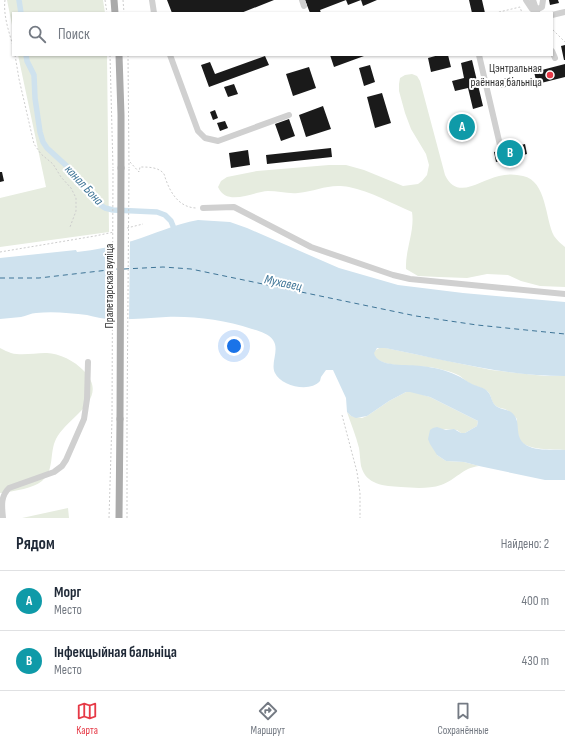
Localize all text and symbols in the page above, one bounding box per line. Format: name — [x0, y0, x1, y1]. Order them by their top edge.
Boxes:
search box — [12, 12, 553, 56]
icon: search — [26, 23, 48, 45]
text: Поиск — [58, 25, 90, 44]
place label: Цэнтральная раённая бальніца — [471, 61, 542, 90]
marker: Цэнтральная раённая бальніца — [545, 70, 555, 80]
pin: A — [449, 112, 475, 142]
pin: B — [497, 138, 523, 168]
water label: канал Бона — [61, 162, 107, 209]
street label: Пралетарская вуліца — [102, 243, 117, 328]
water label: Мухавец — [263, 271, 304, 295]
your location — [224, 336, 244, 356]
text: Рядом — [16, 534, 55, 554]
text: Найдено: 2 — [501, 536, 549, 552]
text: Морг — [54, 583, 81, 602]
text: A — [26, 593, 32, 609]
text: 400 m — [522, 593, 549, 609]
text: Место — [54, 602, 82, 618]
text: Інфекцыйная бальніца — [54, 643, 177, 662]
text: B — [26, 653, 32, 669]
text: 430 m — [522, 653, 549, 669]
text: Место — [54, 662, 82, 678]
tab: Карта — [76, 700, 98, 737]
tab: Маршрут — [251, 700, 285, 737]
tab: Сохранённые — [437, 700, 489, 737]

